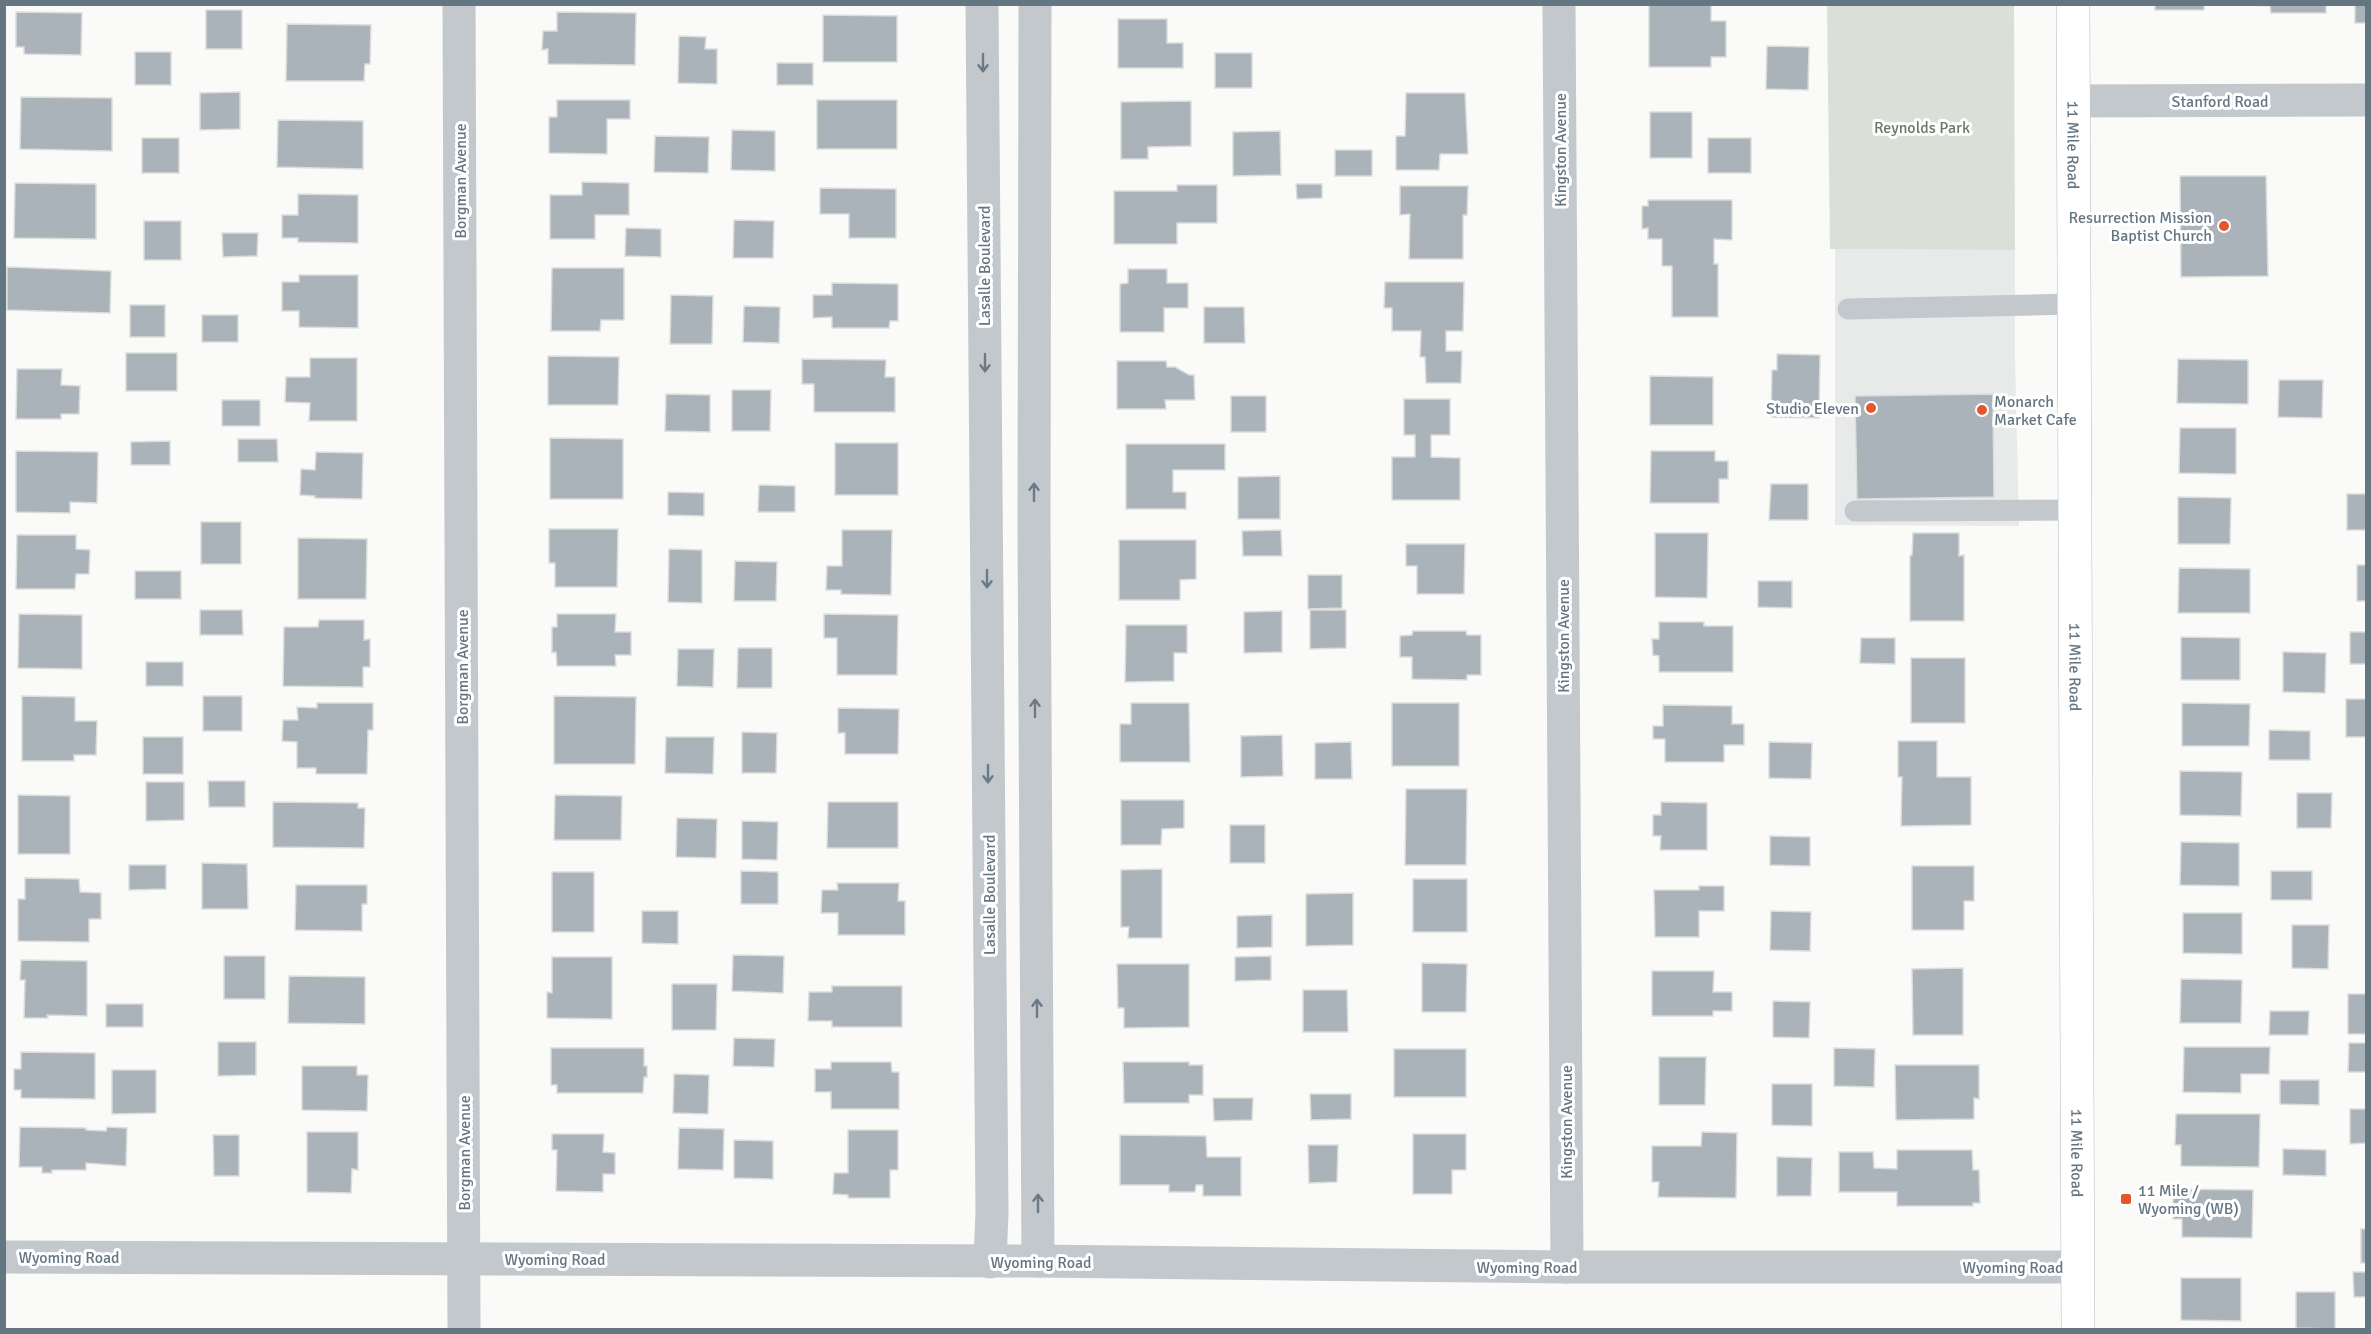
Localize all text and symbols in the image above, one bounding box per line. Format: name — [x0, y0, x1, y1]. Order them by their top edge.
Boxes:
one-way arrow — [977, 52, 989, 72]
street label: Stanford Road — [2172, 92, 2268, 112]
street label: Kingston Avenue — [1551, 93, 1571, 207]
street label: 11 Mile Road — [2062, 101, 2083, 189]
park label: Reynolds Park — [1874, 118, 1970, 138]
street label: Borgman Avenue — [451, 123, 471, 239]
street label: Lasalle Boulevard — [975, 206, 995, 326]
place label: Resurrection Mission Baptist Church — [2069, 208, 2212, 246]
marker: Resurrection Mission Baptist Church — [2217, 219, 2231, 233]
one-way arrow — [979, 352, 991, 372]
place label: Monarch Market Cafe — [1994, 392, 2077, 430]
place label: Studio Eleven — [1766, 399, 1859, 419]
marker: Studio Eleven — [1864, 401, 1878, 415]
marker: Monarch Market Cafe — [1975, 403, 1989, 417]
one-way arrow — [1028, 482, 1040, 502]
one-way arrow — [981, 568, 993, 588]
street label: Kingston Avenue — [1554, 579, 1574, 693]
street label: Borgman Avenue — [453, 609, 473, 725]
street label: 11 Mile Road — [2064, 623, 2085, 711]
one-way arrow — [1029, 698, 1041, 718]
one-way arrow — [982, 763, 994, 783]
street label: Lasalle Boulevard — [980, 835, 1000, 955]
one-way arrow — [1031, 998, 1043, 1018]
street label: Kingston Avenue — [1557, 1065, 1577, 1179]
street label: Borgman Avenue — [455, 1095, 475, 1211]
street label: 11 Mile Road — [2066, 1109, 2086, 1197]
place label: 11 Mile / Wyoming (WB) — [2138, 1181, 2239, 1219]
marker: 11 Mile / Wyoming (WB) — [2119, 1192, 2133, 1206]
one-way arrow — [1032, 1193, 1044, 1213]
street label: Wyoming Road — [18, 1248, 120, 1268]
street label: Wyoming Road — [504, 1250, 606, 1270]
street label: Wyoming Road — [990, 1253, 1092, 1273]
street label: Wyoming Road — [1476, 1258, 1578, 1278]
street label: Wyoming Road — [1962, 1258, 2064, 1278]

